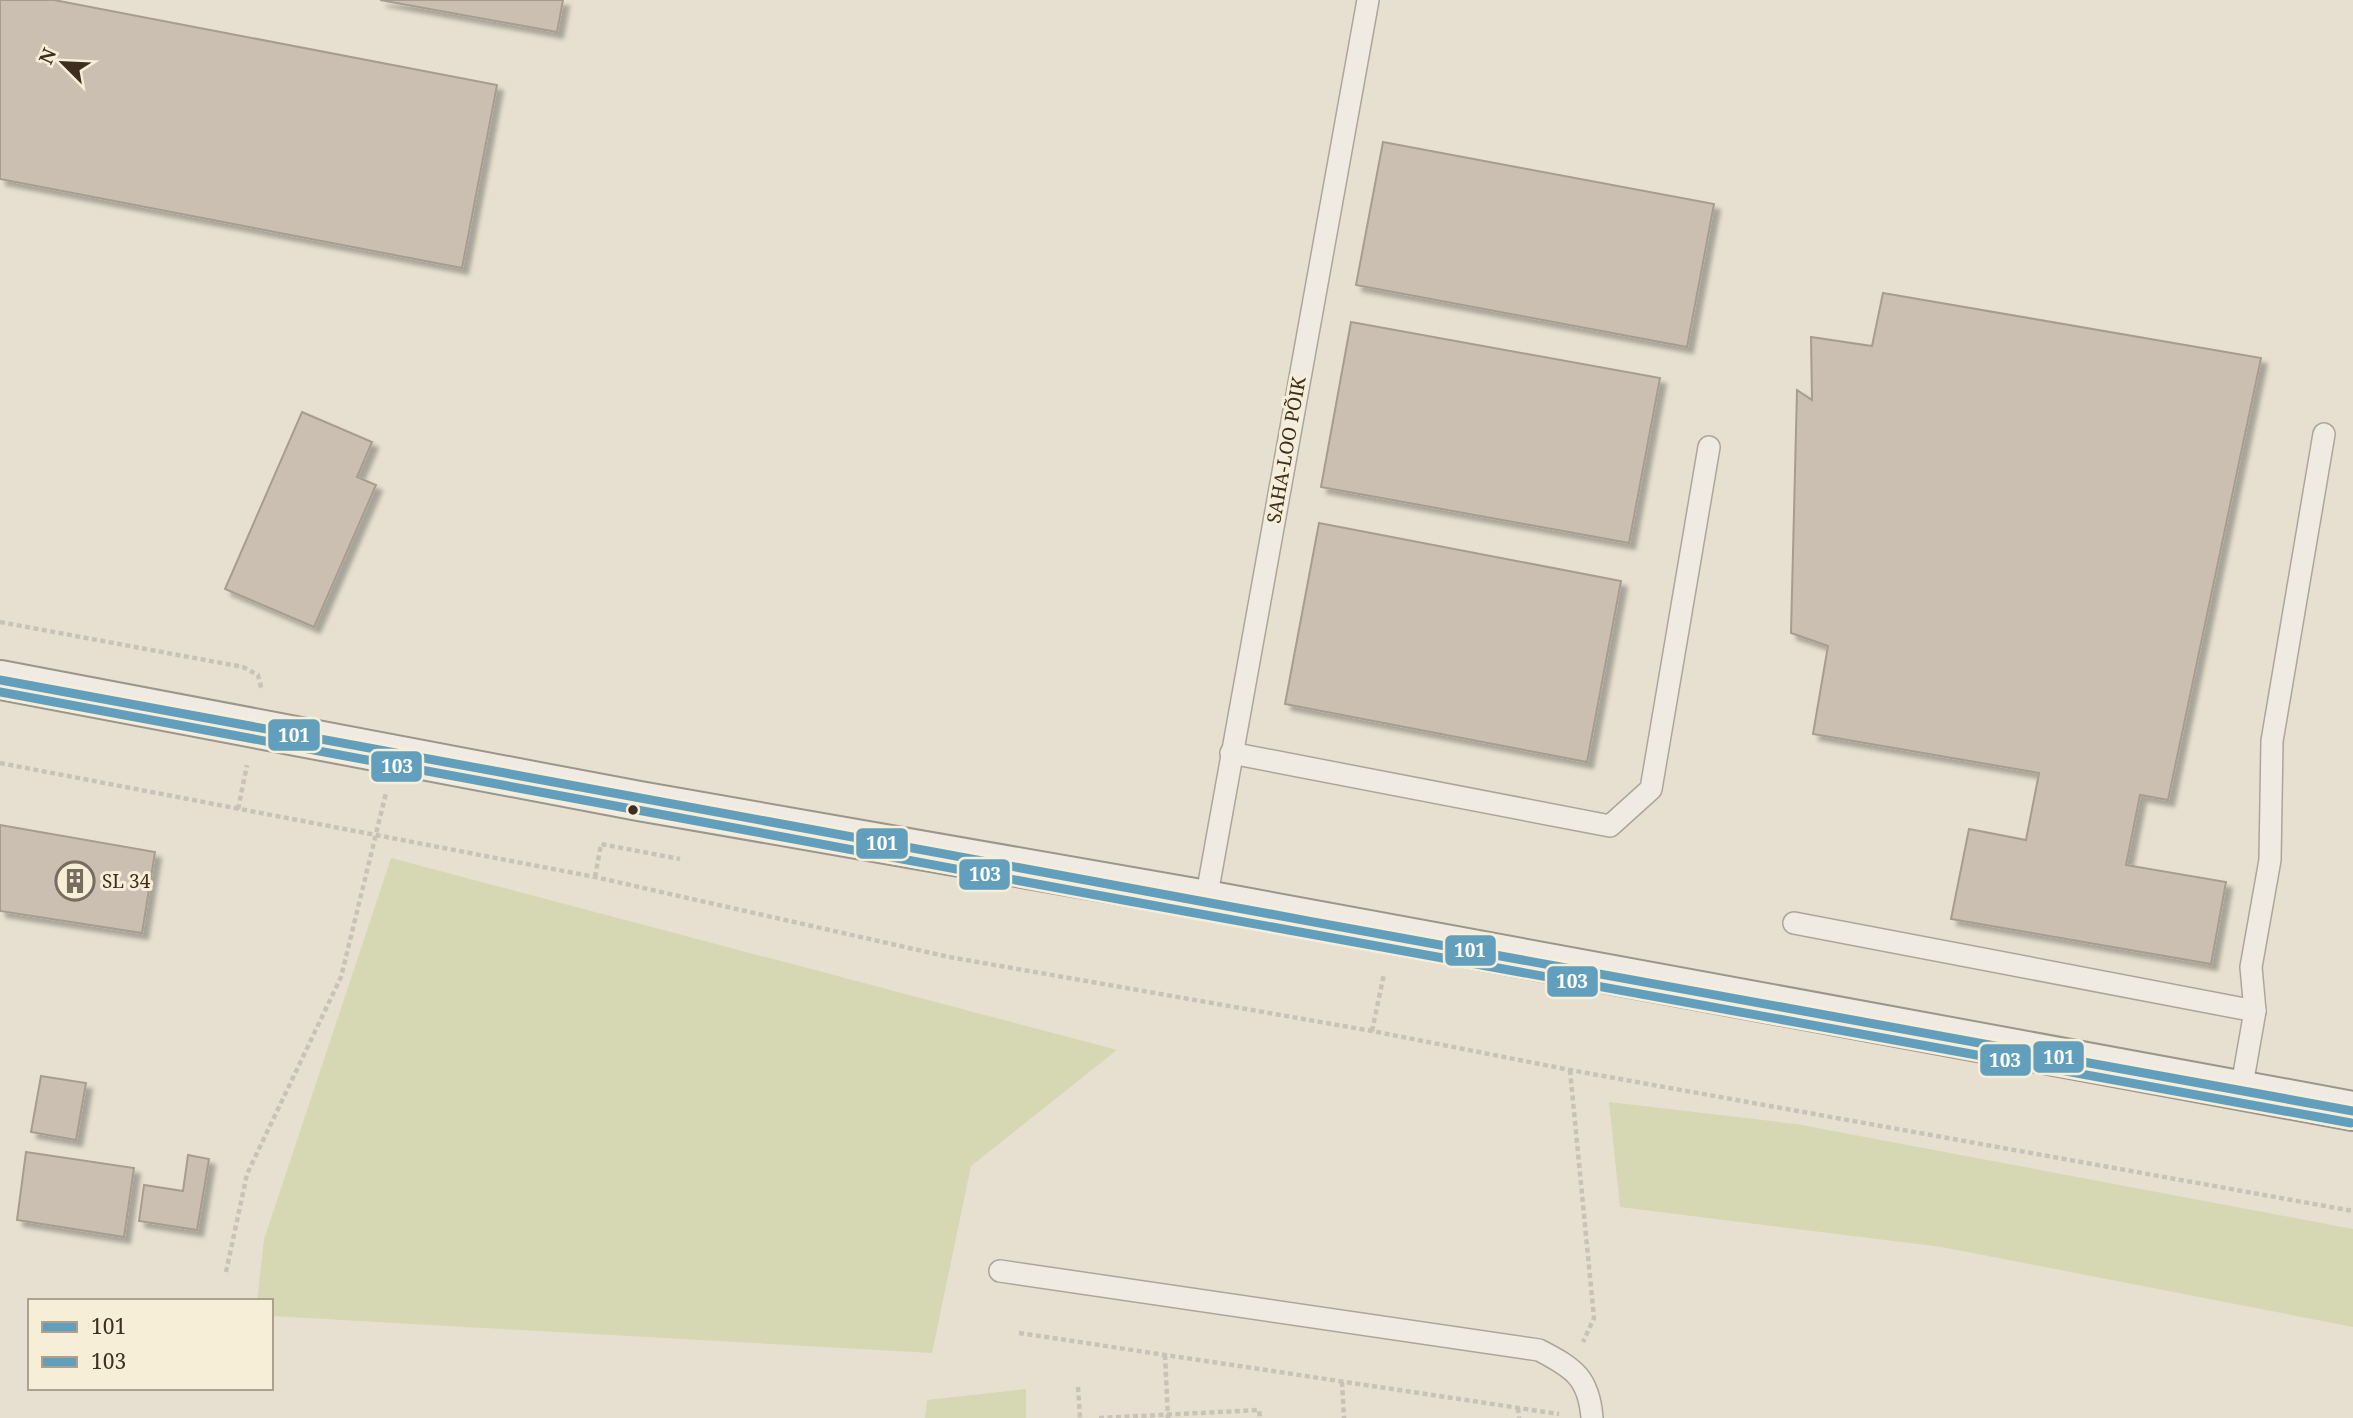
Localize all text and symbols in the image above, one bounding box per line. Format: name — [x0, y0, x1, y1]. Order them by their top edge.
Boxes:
north arrow — [28, 28, 98, 98]
text: N — [33, 44, 62, 68]
street label: SAHA-LOO PÕIK — [1260, 374, 1312, 525]
line badge: 101 — [267, 718, 321, 752]
text: 101 — [278, 722, 310, 748]
line badge: 103 — [370, 750, 423, 783]
text: 103 — [381, 753, 413, 779]
unlabelled marker — [626, 803, 640, 817]
line badge: 101 — [855, 827, 909, 860]
text: 101 — [866, 830, 898, 856]
line badge: 103 — [958, 858, 1011, 891]
building icon: SL 34 — [54, 860, 96, 902]
text: 103 — [969, 861, 1001, 887]
place label: SL 34 — [102, 868, 151, 894]
line badge: 101 — [1444, 934, 1497, 967]
text: 101 — [1454, 937, 1486, 963]
line badge: 103 — [1546, 965, 1599, 998]
text: 103 — [1556, 968, 1588, 994]
line badge: 101 — [2032, 1040, 2085, 1074]
line badge: 103 — [1979, 1043, 2032, 1077]
text: 101 — [2043, 1044, 2075, 1070]
text: 103 — [1989, 1047, 2021, 1073]
legend — [28, 1299, 273, 1390]
text: 101 — [91, 1312, 126, 1340]
text: 103 — [91, 1347, 126, 1375]

